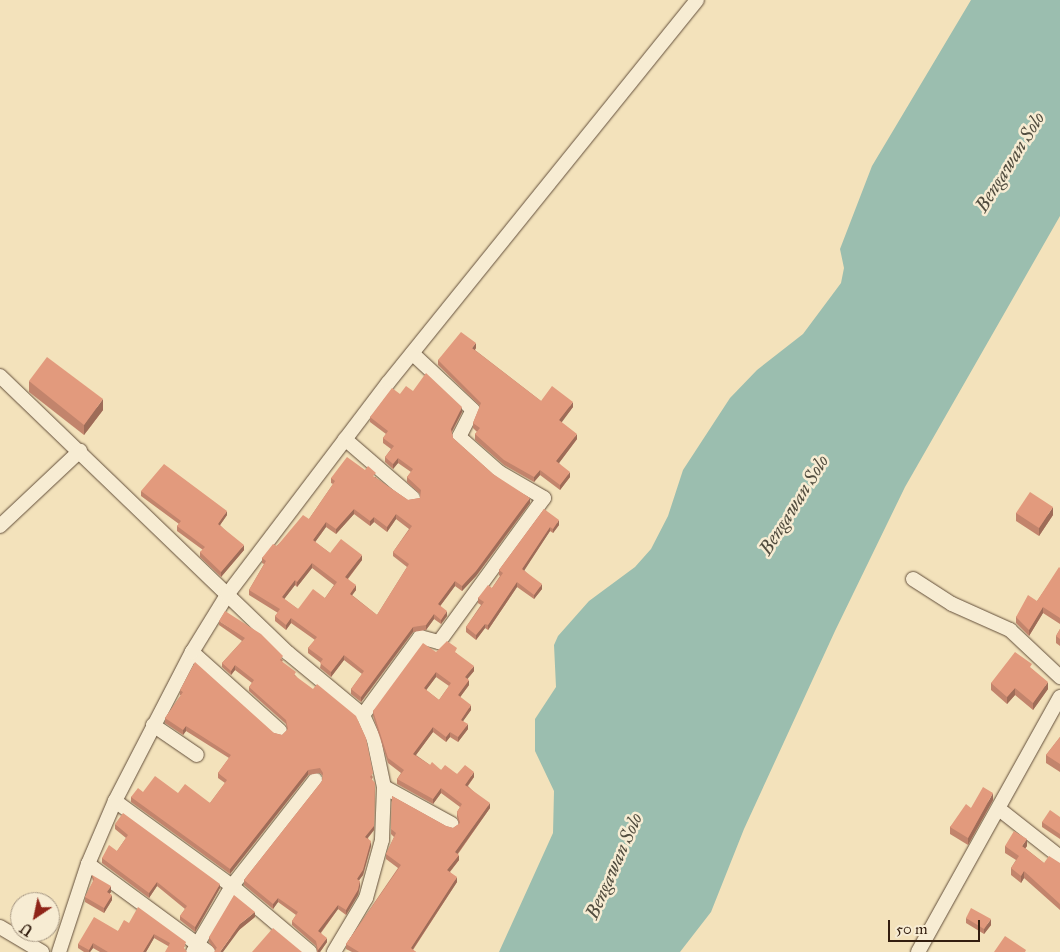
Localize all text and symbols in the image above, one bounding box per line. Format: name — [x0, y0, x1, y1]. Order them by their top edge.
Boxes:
water label: Bengawan Solo — [970, 108, 1050, 216]
water label: Bengawan Solo — [754, 451, 834, 559]
water label: Bengawan Solo — [581, 810, 647, 922]
north arrow — [10, 892, 60, 942]
scale bar — [890, 910, 982, 942]
text: U — [18, 919, 36, 939]
text: 50 m — [896, 920, 928, 938]

